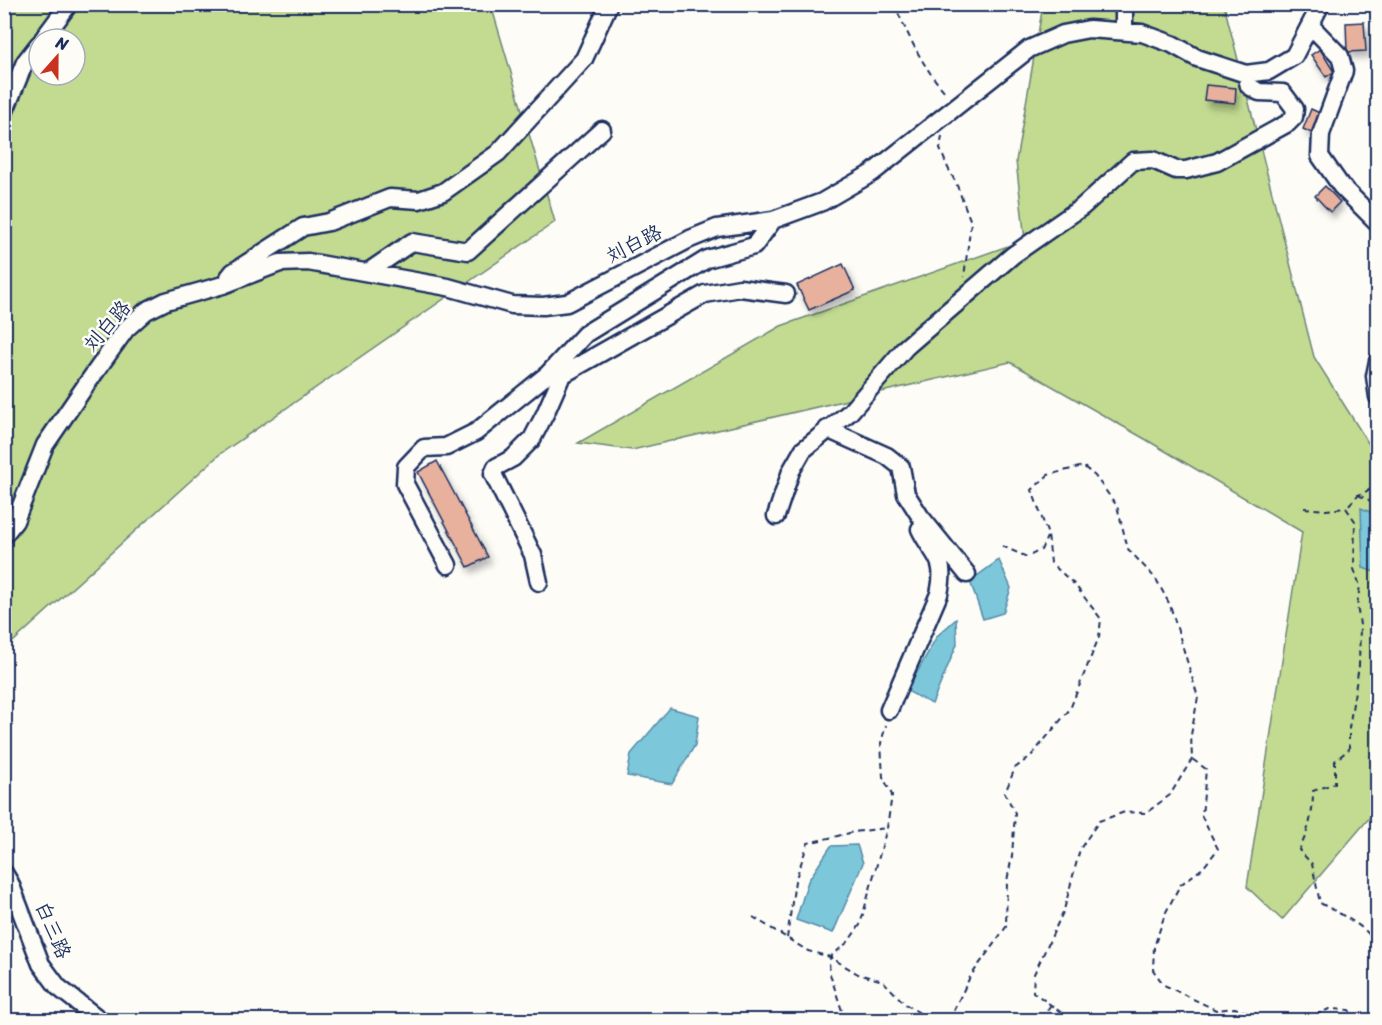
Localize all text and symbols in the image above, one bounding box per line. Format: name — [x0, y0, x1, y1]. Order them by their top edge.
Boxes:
north arrow — [27, 27, 87, 87]
text: N — [51, 28, 73, 59]
street label: 刘白路 — [599, 214, 670, 273]
street label: 刘白路 — [74, 291, 141, 360]
street label: 白三路 — [25, 896, 81, 965]

